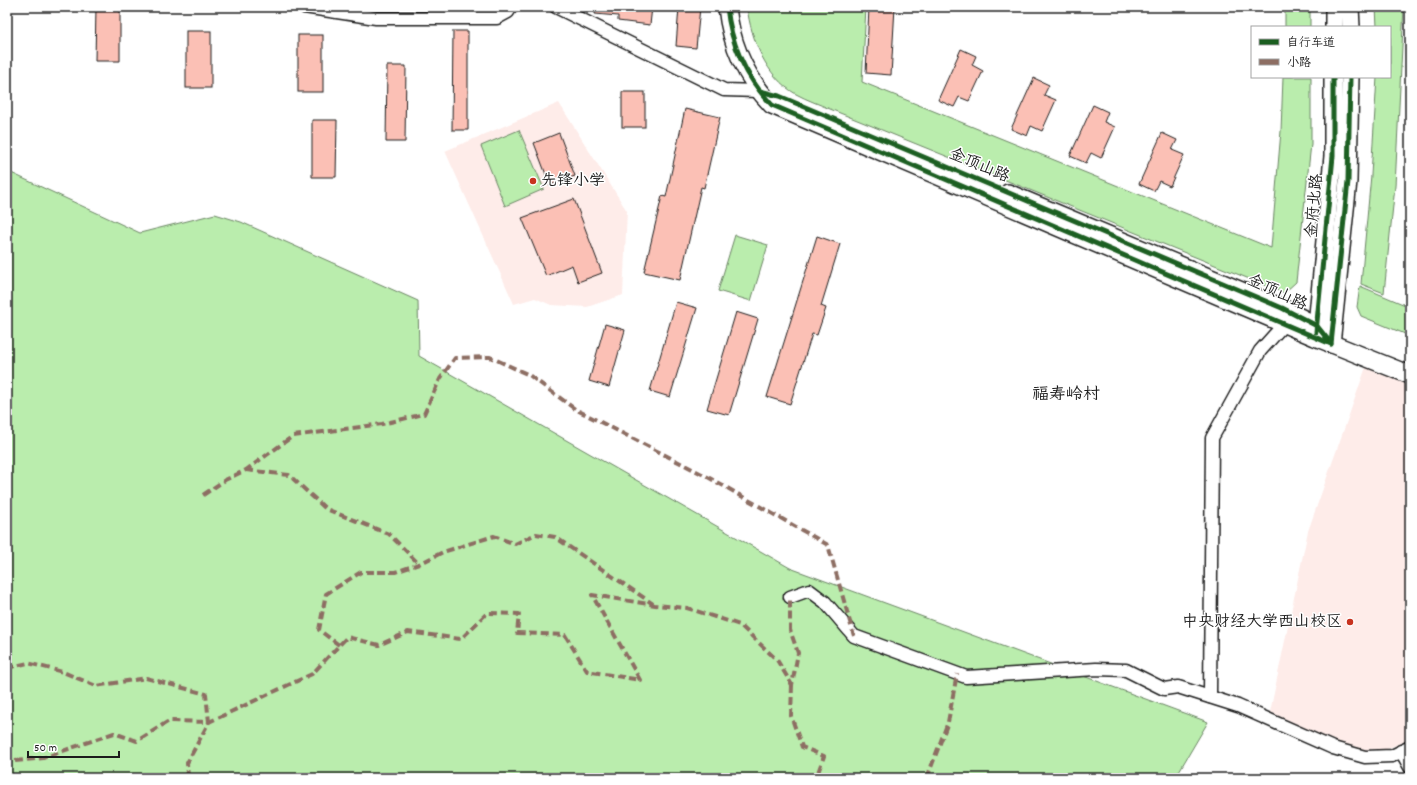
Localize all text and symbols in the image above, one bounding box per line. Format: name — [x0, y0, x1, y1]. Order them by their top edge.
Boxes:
legend — [1251, 26, 1391, 78]
text: 自行车道 — [1287, 35, 1335, 52]
text: 小路 — [1287, 55, 1311, 72]
street label: 金顶山路 — [945, 143, 1013, 189]
place label: 先锋小学 — [541, 170, 605, 193]
street label: 金府北路 — [1301, 173, 1329, 239]
marker: 先锋小学 — [528, 176, 538, 186]
street label: 金顶山路 — [1243, 269, 1311, 317]
district label: 福寿岭村 — [1032, 384, 1100, 408]
place label: 中央财经大学西山校区 — [1182, 611, 1342, 634]
marker: 中央财经大学西山校区 — [1345, 617, 1355, 627]
scale bar — [28, 733, 119, 759]
text: 50 m — [34, 740, 57, 757]

